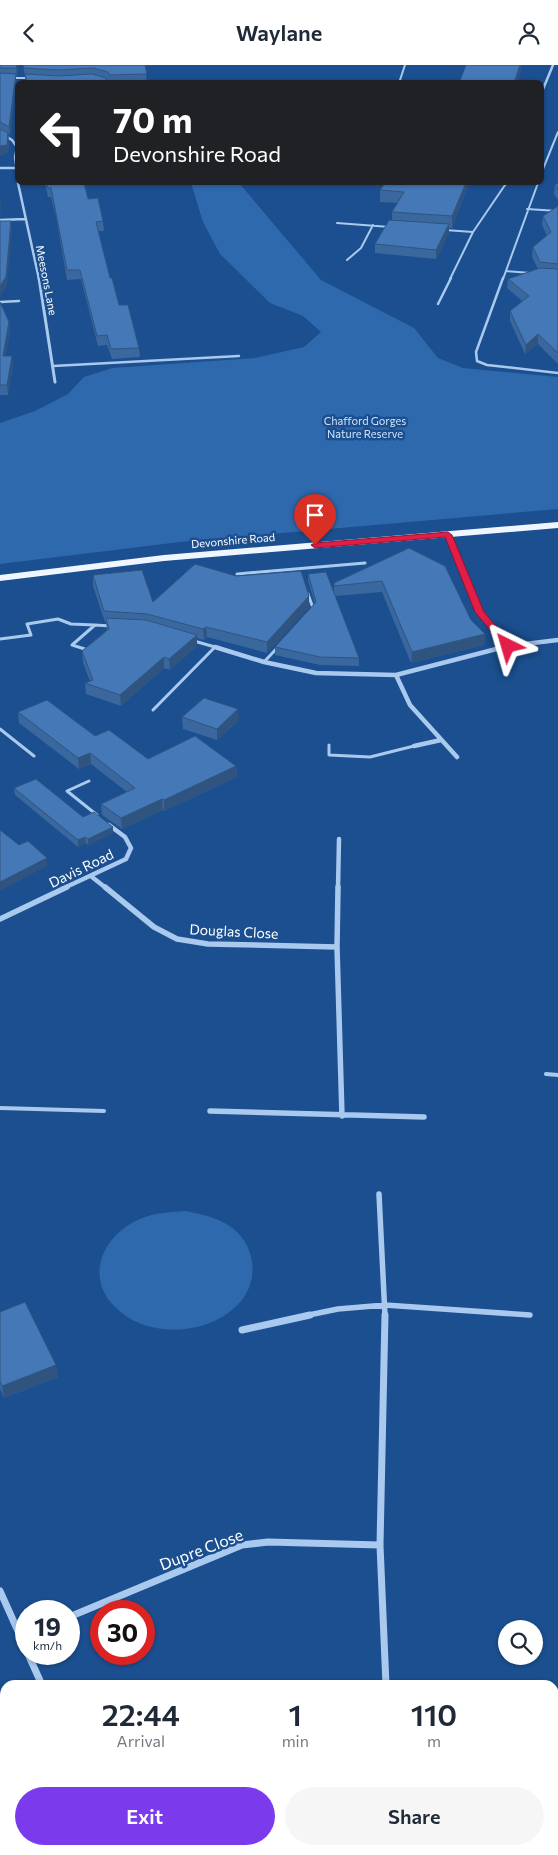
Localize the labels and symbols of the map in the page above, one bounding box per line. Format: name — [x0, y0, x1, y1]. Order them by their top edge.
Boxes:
street label: Meesons Lane — [34, 244, 60, 316]
park label: Chafford Gorges Nature Reserve — [324, 414, 406, 440]
pin — [294, 494, 336, 545]
street label: Devonshire Road — [191, 530, 275, 550]
position arrow — [481, 619, 533, 671]
street label: Davis Road — [46, 845, 116, 891]
street label: Douglas Close — [189, 920, 279, 942]
street label: Dupre Close — [157, 1524, 245, 1574]
speed limit sign: 30 — [90, 1600, 155, 1665]

